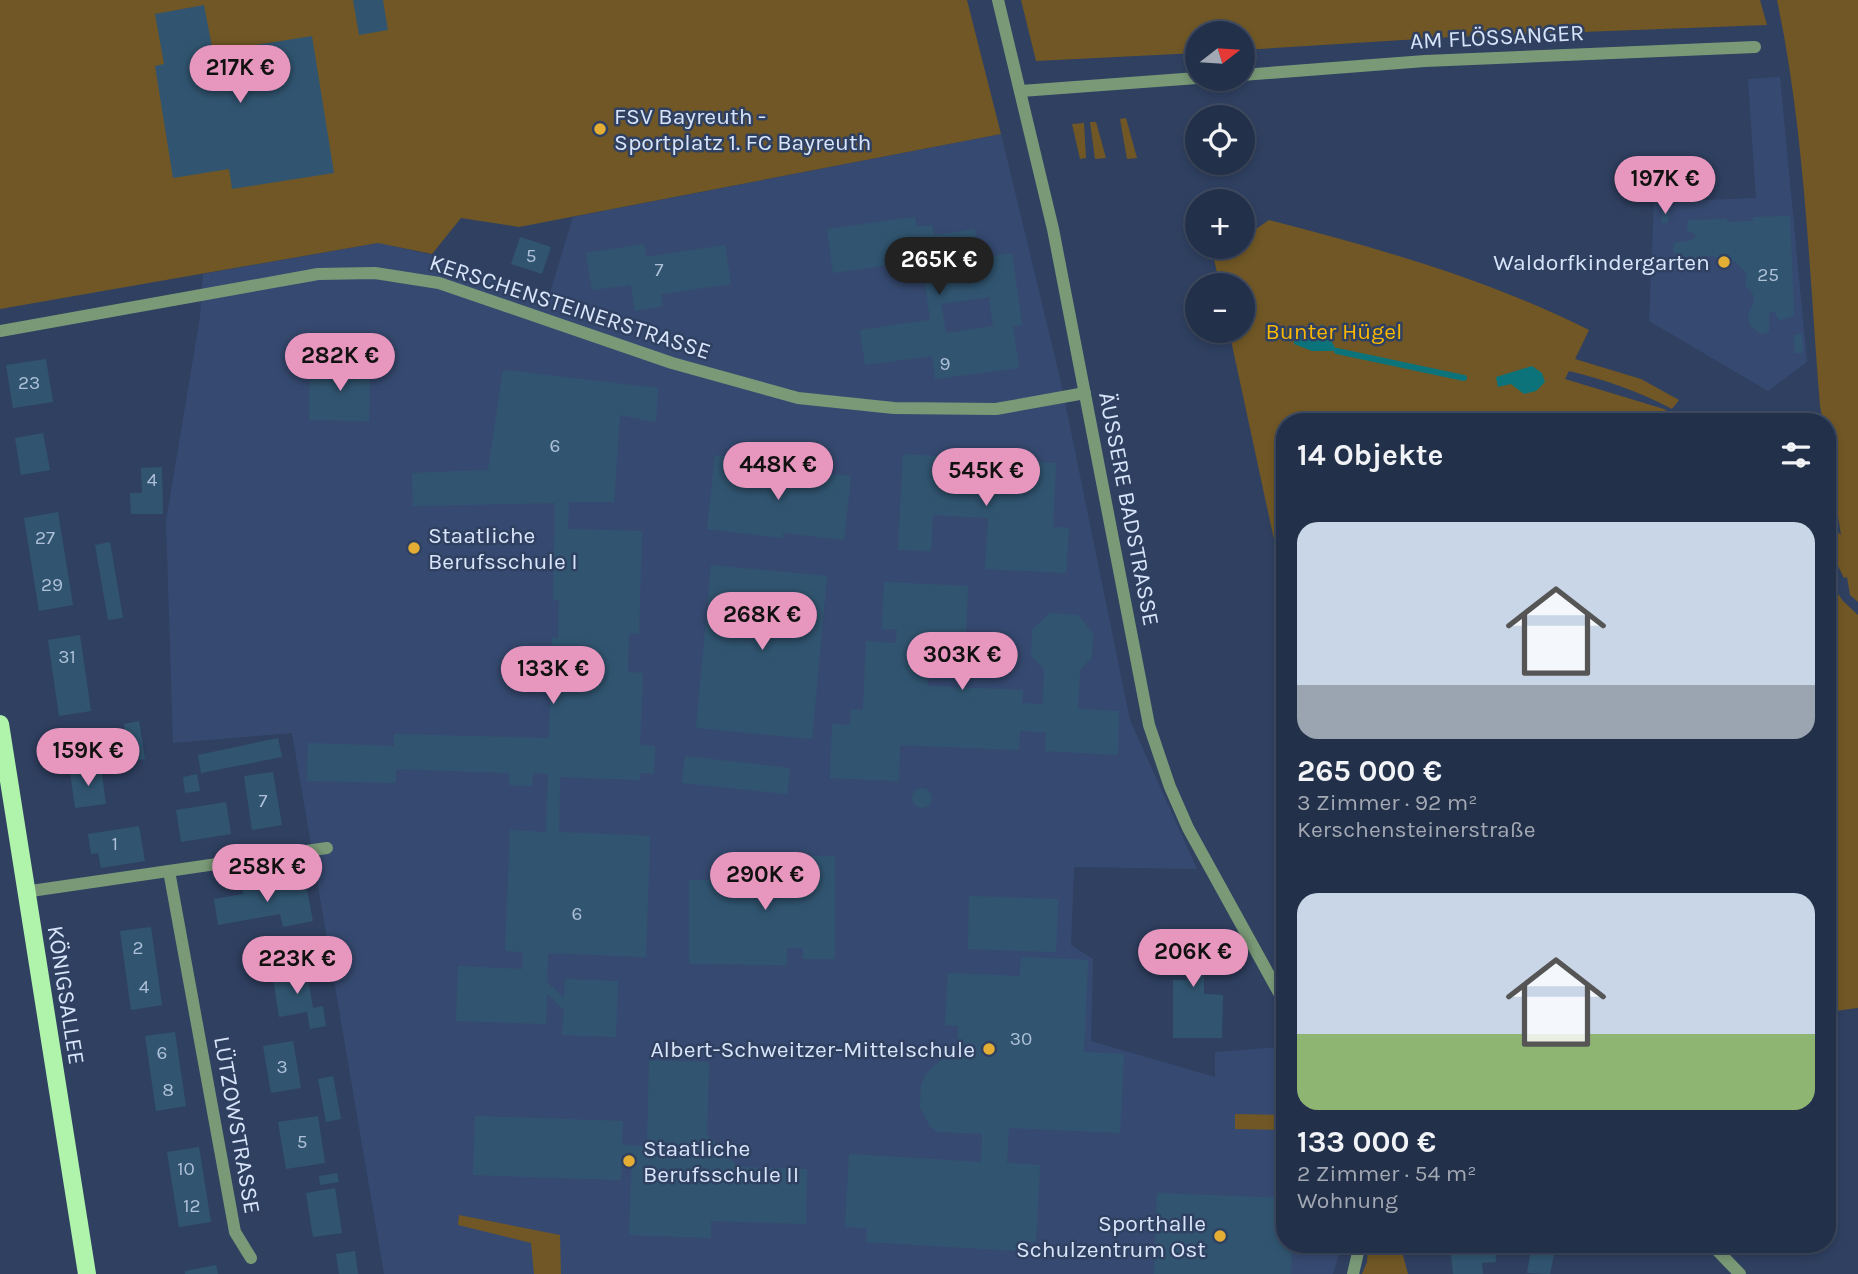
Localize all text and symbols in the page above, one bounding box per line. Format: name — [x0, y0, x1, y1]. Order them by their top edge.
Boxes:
street label: AM FLÖSSANGER — [1409, 19, 1585, 55]
north arrow — [1185, 21, 1255, 91]
map controls — [1185, 21, 1255, 343]
pin: 217K € — [183, 46, 297, 105]
text: 217K € — [206, 54, 275, 81]
place label: FSV Bayreuth - Sportplatz 1. FC Bayreuth — [614, 103, 871, 156]
button: locate — [1185, 105, 1255, 175]
marker: FSV Bayreuth - Sportplatz 1. FC Bayreuth — [592, 121, 608, 137]
pin: 197K € — [1608, 156, 1722, 216]
text: 197K € — [1630, 165, 1700, 192]
button: + — [1185, 189, 1255, 259]
pin: 265K € — [882, 238, 996, 297]
house number: 5 — [526, 245, 536, 267]
text: 265K € — [901, 246, 977, 273]
street label: KERSCHENSTEINERSTRASSE — [426, 249, 714, 365]
place label: Waldorfkindergarten — [1493, 249, 1710, 276]
marker: Waldorfkindergarten — [1716, 254, 1732, 270]
house number: 7 — [655, 259, 664, 281]
house number: 25 — [1757, 264, 1779, 286]
button: − — [1185, 273, 1255, 343]
park label: Bunter Hügel — [1266, 318, 1402, 345]
pin: 282K € — [283, 334, 397, 393]
text: 282K € — [301, 342, 379, 369]
house number: 9 — [939, 353, 951, 375]
house number: 23 — [18, 372, 40, 394]
street label: ÄUSSERE BADSTRASSE — [1093, 390, 1165, 628]
house number: 6 — [550, 435, 560, 457]
icon: filters — [1777, 436, 1815, 474]
text: 14 Objekte — [1297, 437, 1443, 473]
pin: 448K € — [721, 442, 835, 502]
pin: 545K € — [929, 448, 1043, 508]
text: 448K € — [739, 451, 817, 478]
text: 545K € — [948, 457, 1024, 484]
house number: 4 — [147, 469, 158, 491]
place label: Staatliche Berufsschule I — [428, 522, 578, 575]
house number: 27 — [35, 527, 55, 549]
marker: Staatliche Berufsschule I — [406, 540, 422, 556]
icon: home — [1493, 568, 1619, 694]
house number: 29 — [41, 574, 63, 596]
pin: 268K € — [705, 592, 819, 652]
text: 268K € — [723, 601, 801, 628]
pin: 303K € — [905, 632, 1019, 692]
text: 303K € — [923, 641, 1001, 668]
house number: 31 — [58, 646, 76, 668]
pin: 133K € — [496, 646, 610, 706]
text: 133K € — [517, 655, 589, 682]
pin: 159K € — [31, 728, 145, 788]
text: 159K € — [52, 737, 124, 764]
text: 265 000 € — [1297, 753, 1442, 789]
text: 3 Zimmer · 92 m² — [1297, 789, 1478, 816]
house number: 7 — [259, 790, 268, 812]
text: Kerschensteinerstraße — [1297, 816, 1536, 843]
house number: 1 — [112, 833, 118, 855]
pin: 258K € — [210, 844, 324, 904]
pin: 290K € — [708, 852, 822, 912]
text: 258K € — [228, 853, 306, 880]
text: 290K € — [726, 861, 804, 888]
house number: 6 — [572, 903, 582, 925]
street label: KÖNIGSALLEE — [42, 924, 90, 1066]
pin: 206K € — [1136, 930, 1250, 989]
pin: 223K € — [240, 936, 354, 996]
house number: 2 — [132, 937, 144, 959]
text: 206K € — [1154, 938, 1232, 965]
icon: home — [1493, 939, 1619, 1065]
text: 223K € — [258, 945, 336, 972]
house number: 4 — [139, 976, 150, 998]
house number: 30 — [1010, 1028, 1032, 1050]
street label: LÜTZOWSTRASSE — [208, 1034, 266, 1216]
place label: Albert-Schweitzer-Mittelschule — [650, 1036, 975, 1063]
marker: Albert-Schweitzer-Mittelschule — [981, 1041, 997, 1057]
house number: 6 — [157, 1042, 167, 1064]
house number: 3 — [276, 1056, 288, 1078]
house number: 8 — [162, 1079, 174, 1101]
text: 133 000 € — [1297, 1124, 1436, 1160]
house number: 5 — [297, 1131, 307, 1153]
place label: Staatliche Berufsschule II — [643, 1135, 799, 1188]
marker: Staatliche Berufsschule II — [621, 1153, 637, 1169]
house number: 10 — [177, 1158, 195, 1180]
text: 2 Zimmer · 54 m² — [1297, 1160, 1476, 1187]
text: Wohnung — [1297, 1187, 1398, 1214]
house number: 12 — [183, 1195, 201, 1217]
place label: Sporthalle Schulzentrum Ost — [1016, 1210, 1206, 1263]
marker: Sporthalle Schulzentrum Ost — [1212, 1228, 1228, 1244]

